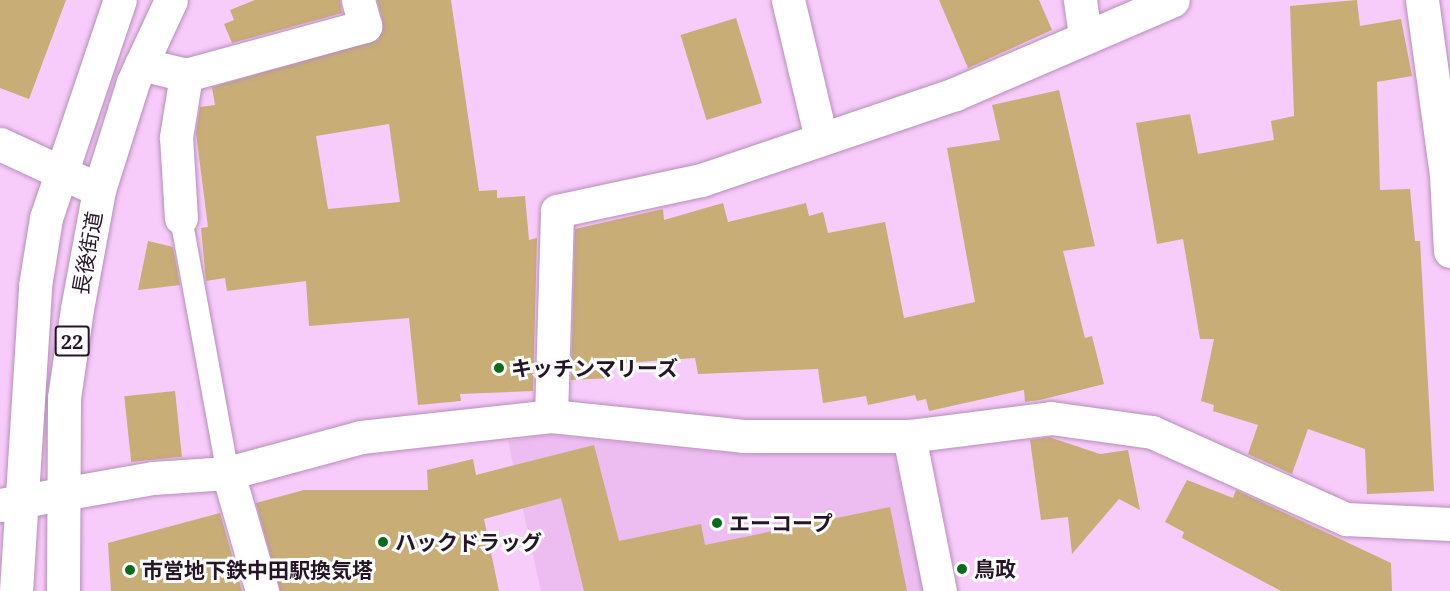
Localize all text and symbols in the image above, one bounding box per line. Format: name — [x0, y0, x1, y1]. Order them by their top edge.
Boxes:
street label: 長後街道 — [67, 209, 107, 297]
road number: 22 — [54, 324, 90, 358]
place label: キッチンマリーズ — [511, 355, 679, 381]
marker: キッチンマリーズ — [492, 361, 506, 375]
place label: エーコープ — [729, 510, 834, 536]
marker: エーコープ — [710, 516, 724, 530]
place label: ハックドラッグ — [395, 529, 542, 555]
marker: ハックドラッグ — [376, 535, 390, 549]
place label: 鳥政 — [974, 556, 1016, 582]
place label: 市営地下鉄中田駅換気塔 — [142, 557, 373, 583]
marker: 鳥政 — [955, 562, 969, 576]
marker: 市営地下鉄中田駅換気塔 — [123, 563, 137, 577]

